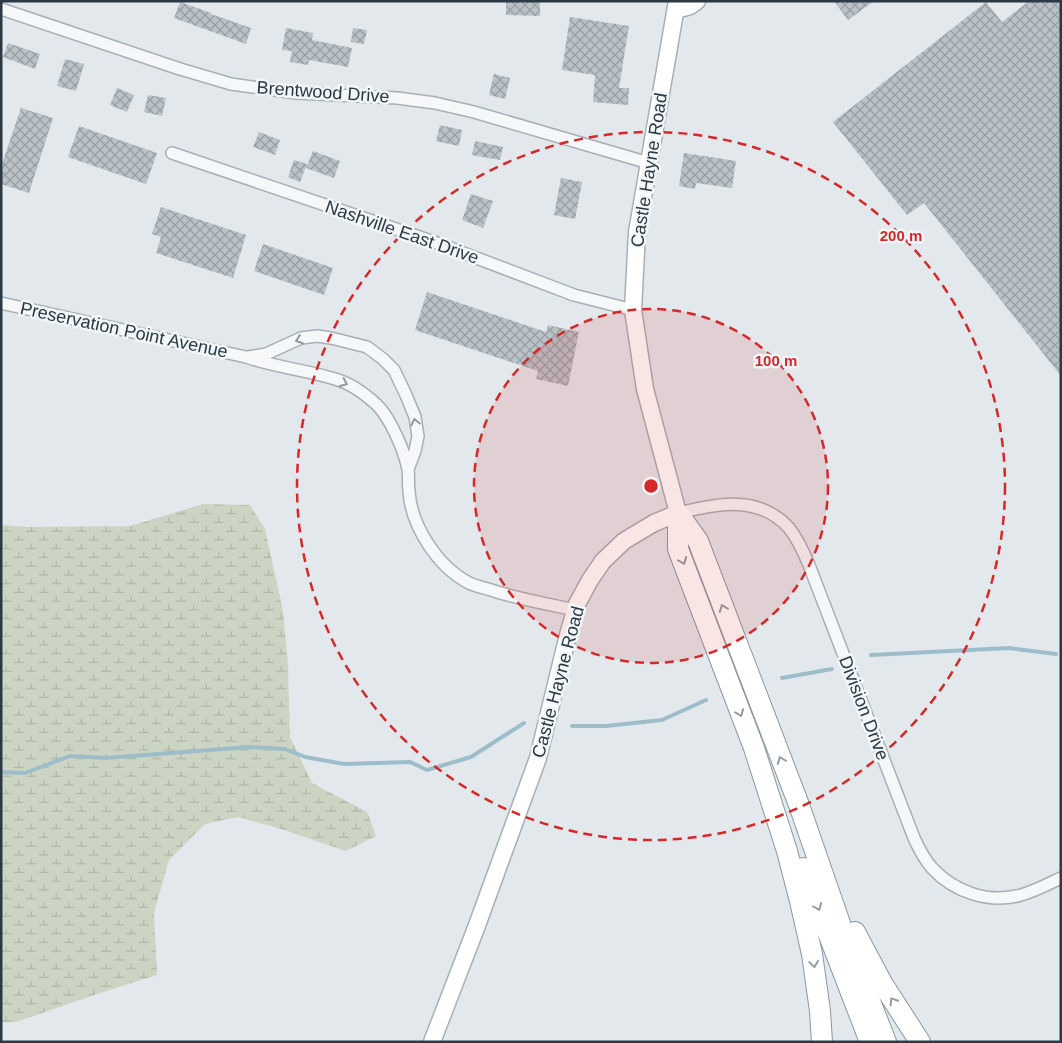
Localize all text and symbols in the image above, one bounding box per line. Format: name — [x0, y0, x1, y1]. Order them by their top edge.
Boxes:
street label: Brentwood Drive — [256, 77, 390, 107]
street label: Castle Hayne Road — [627, 91, 671, 249]
street label: Nashville East Drive — [323, 196, 481, 268]
text: 200 m — [880, 227, 922, 244]
street label: Preservation Point Avenue — [18, 298, 230, 362]
one-way arrow — [295, 334, 304, 344]
text: 100 m — [755, 352, 797, 369]
one-way arrow — [339, 377, 348, 387]
one-way arrow — [410, 418, 421, 427]
centre of rings — [642, 477, 660, 495]
one-way arrow — [676, 556, 687, 565]
street label: Castle Hayne Road — [528, 604, 588, 760]
one-way arrow — [719, 604, 730, 613]
street label: Division Drive — [835, 653, 893, 763]
one-way arrow — [735, 708, 745, 716]
one-way arrow — [777, 756, 788, 765]
one-way arrow — [812, 902, 822, 911]
one-way arrow — [808, 959, 818, 968]
one-way arrow — [890, 997, 900, 1006]

